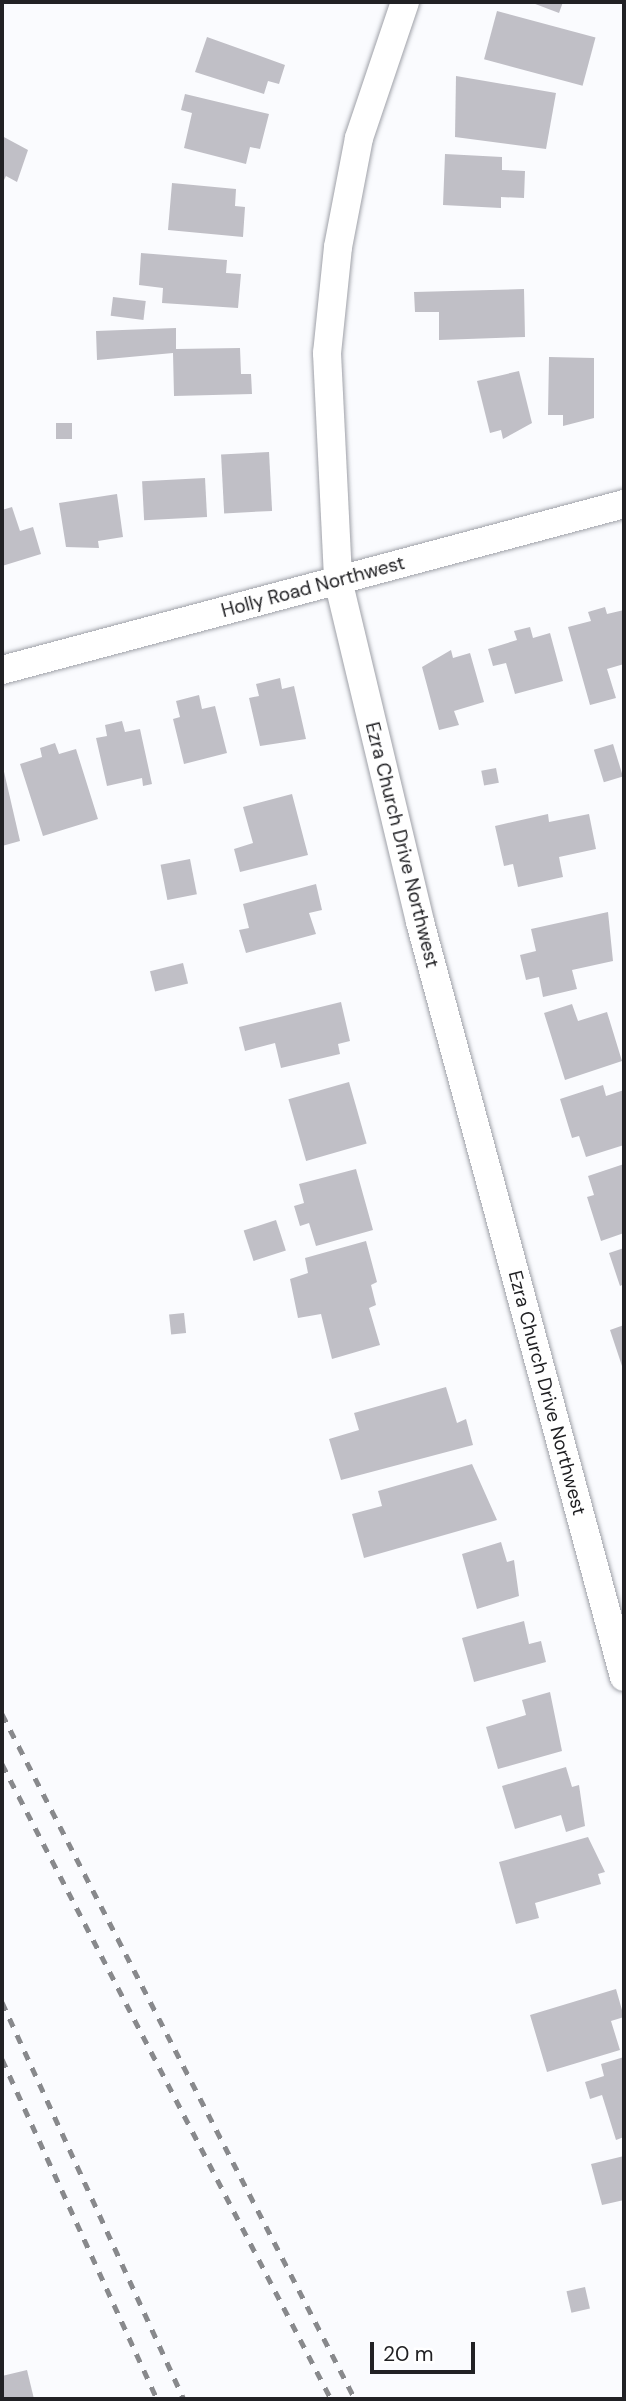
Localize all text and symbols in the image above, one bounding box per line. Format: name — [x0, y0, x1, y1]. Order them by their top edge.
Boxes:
street label: Holly Road Northwest — [219, 552, 407, 622]
street label: Ezra Church Drive Northwest — [360, 720, 444, 970]
street label: Ezra Church Drive Northwest — [503, 1268, 591, 1518]
scale bar — [374, 2328, 479, 2372]
text: 20 m — [383, 2340, 434, 2368]

